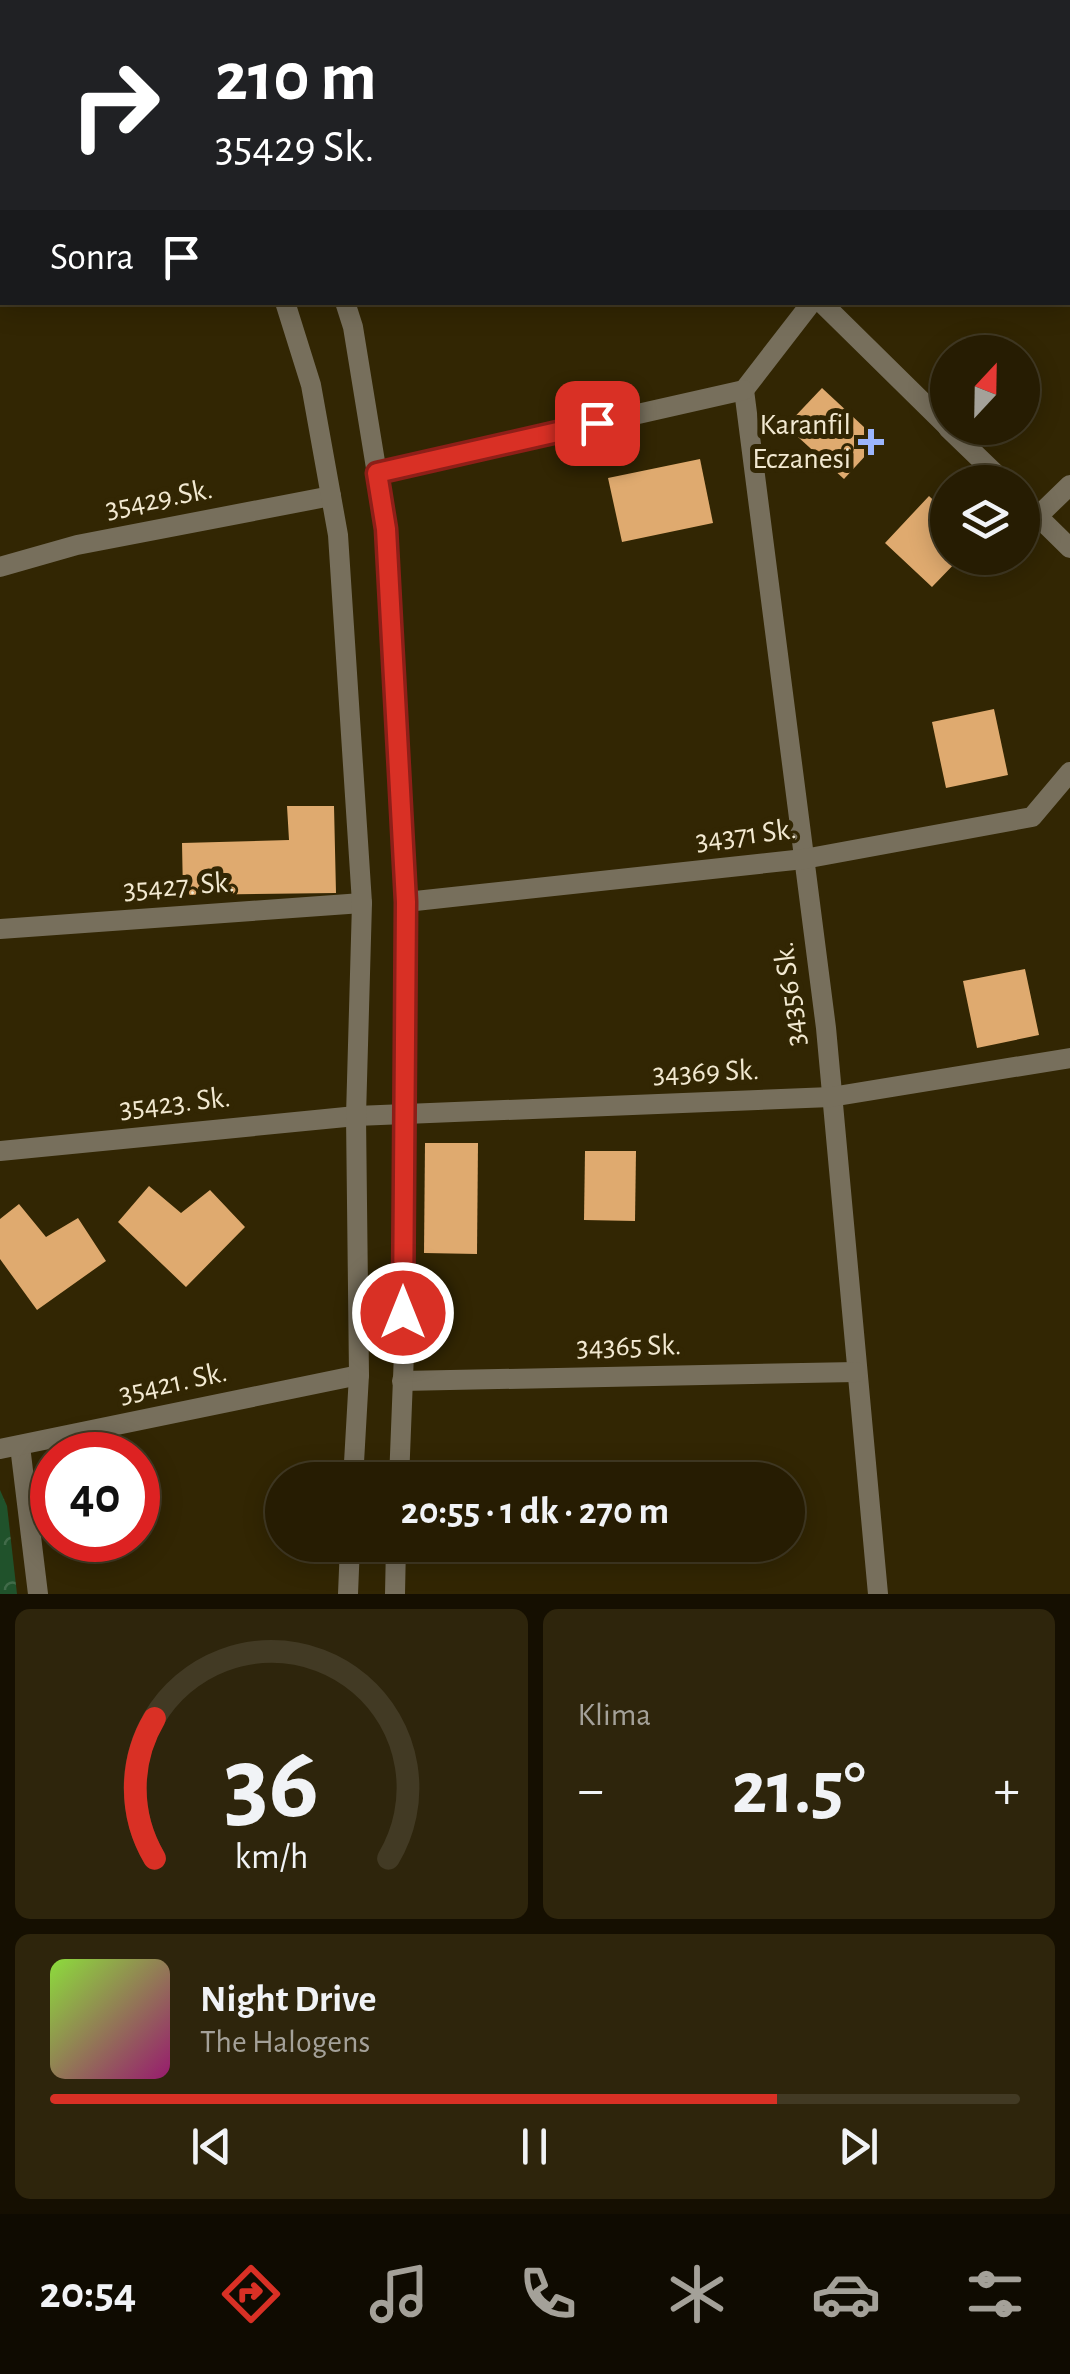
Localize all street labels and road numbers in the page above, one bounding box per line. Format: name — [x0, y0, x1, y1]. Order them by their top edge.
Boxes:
street label: 35429.Sk. — [103, 474, 215, 524]
street label: 34371 Sk. — [694, 814, 798, 856]
street label: 35427. Sk. — [122, 867, 236, 905]
street label: 34356 Sk. — [769, 940, 811, 1048]
street label: 34369 Sk. — [652, 1055, 760, 1089]
street label: 35423. Sk. — [118, 1082, 232, 1124]
street label: 34365 Sk. — [576, 1330, 682, 1362]
street label: 35421. Sk. — [116, 1357, 230, 1409]

